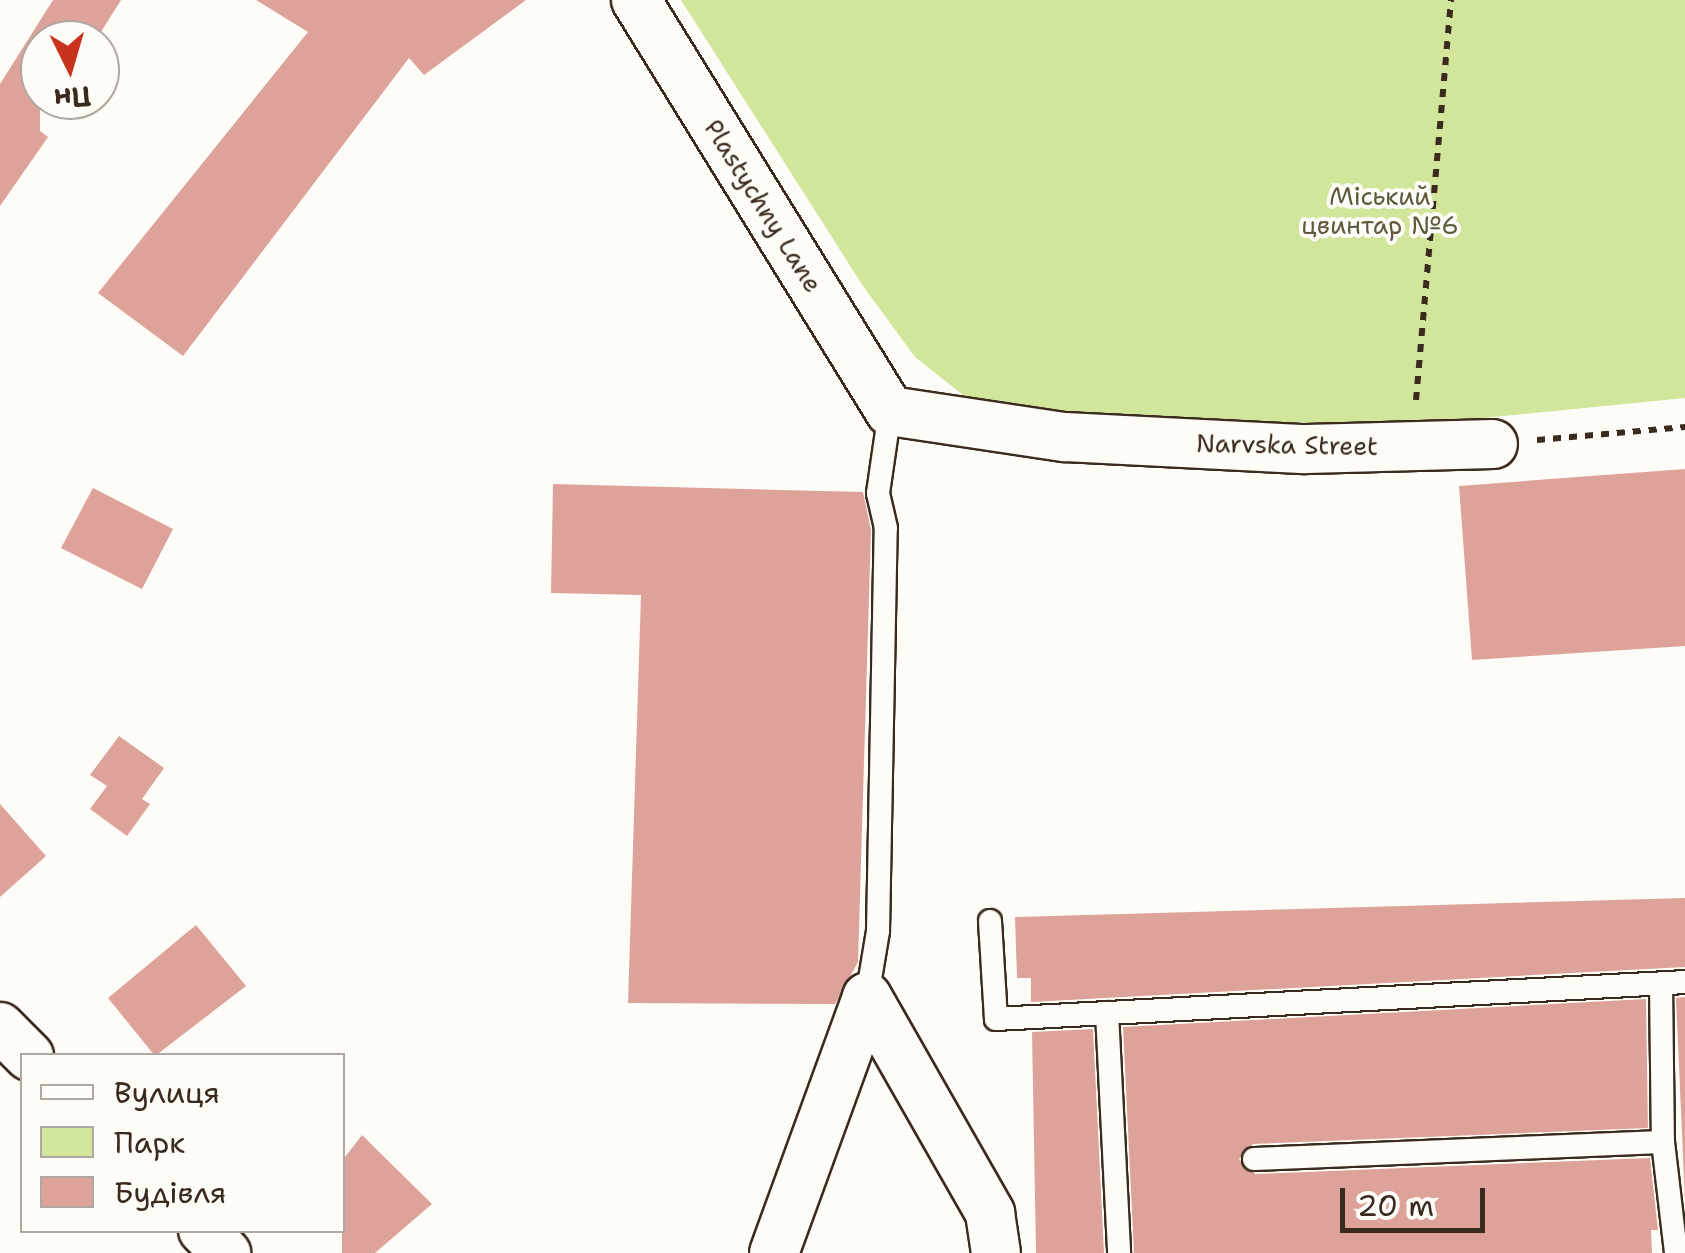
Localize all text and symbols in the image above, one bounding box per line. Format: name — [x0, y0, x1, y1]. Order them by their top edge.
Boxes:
north arrow — [20, 20, 120, 120]
text: Пн — [52, 77, 93, 118]
street label: Plastychny Lane — [698, 114, 828, 298]
park label: Міський цвинтар №6 — [1301, 182, 1459, 241]
street label: Narvska Street — [1196, 428, 1378, 462]
legend — [20, 1053, 345, 1233]
text: Вулиця — [114, 1072, 220, 1113]
text: Парк — [114, 1122, 185, 1163]
scale bar — [1345, 1168, 1490, 1230]
text: Будівля — [114, 1172, 227, 1213]
text: 20 m — [1357, 1185, 1434, 1226]

